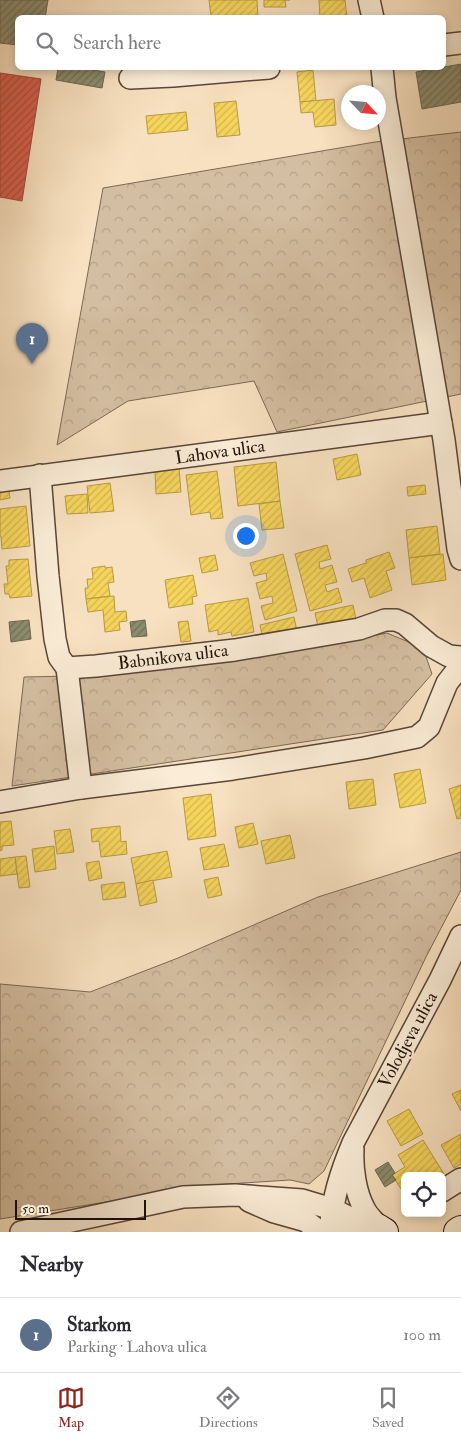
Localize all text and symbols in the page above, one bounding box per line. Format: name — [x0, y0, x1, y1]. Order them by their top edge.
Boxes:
search box — [15, 15, 446, 70]
icon: search — [33, 29, 61, 57]
text: Search here — [73, 31, 161, 55]
north arrow — [341, 85, 386, 130]
pin: 1 — [16, 323, 48, 364]
street label: Lahova ulica — [174, 434, 267, 470]
your location — [233, 523, 259, 549]
street label: Babnikova ulica — [116, 639, 230, 675]
street label: Volodjeva ulica — [373, 987, 443, 1092]
map controls — [401, 1172, 446, 1217]
button: locate — [401, 1172, 446, 1217]
scale bar — [15, 1197, 146, 1220]
text: 50 m — [22, 1200, 49, 1217]
text: Nearby — [20, 1251, 83, 1278]
text: Starkom — [67, 1313, 131, 1337]
text: 1 — [33, 1325, 39, 1345]
text: 100 m — [403, 1325, 441, 1345]
text: Parking · Lahova ulica — [67, 1337, 207, 1357]
tab: Map — [57, 1384, 85, 1431]
tab: Directions — [199, 1384, 258, 1431]
tab: Saved — [372, 1384, 404, 1431]

